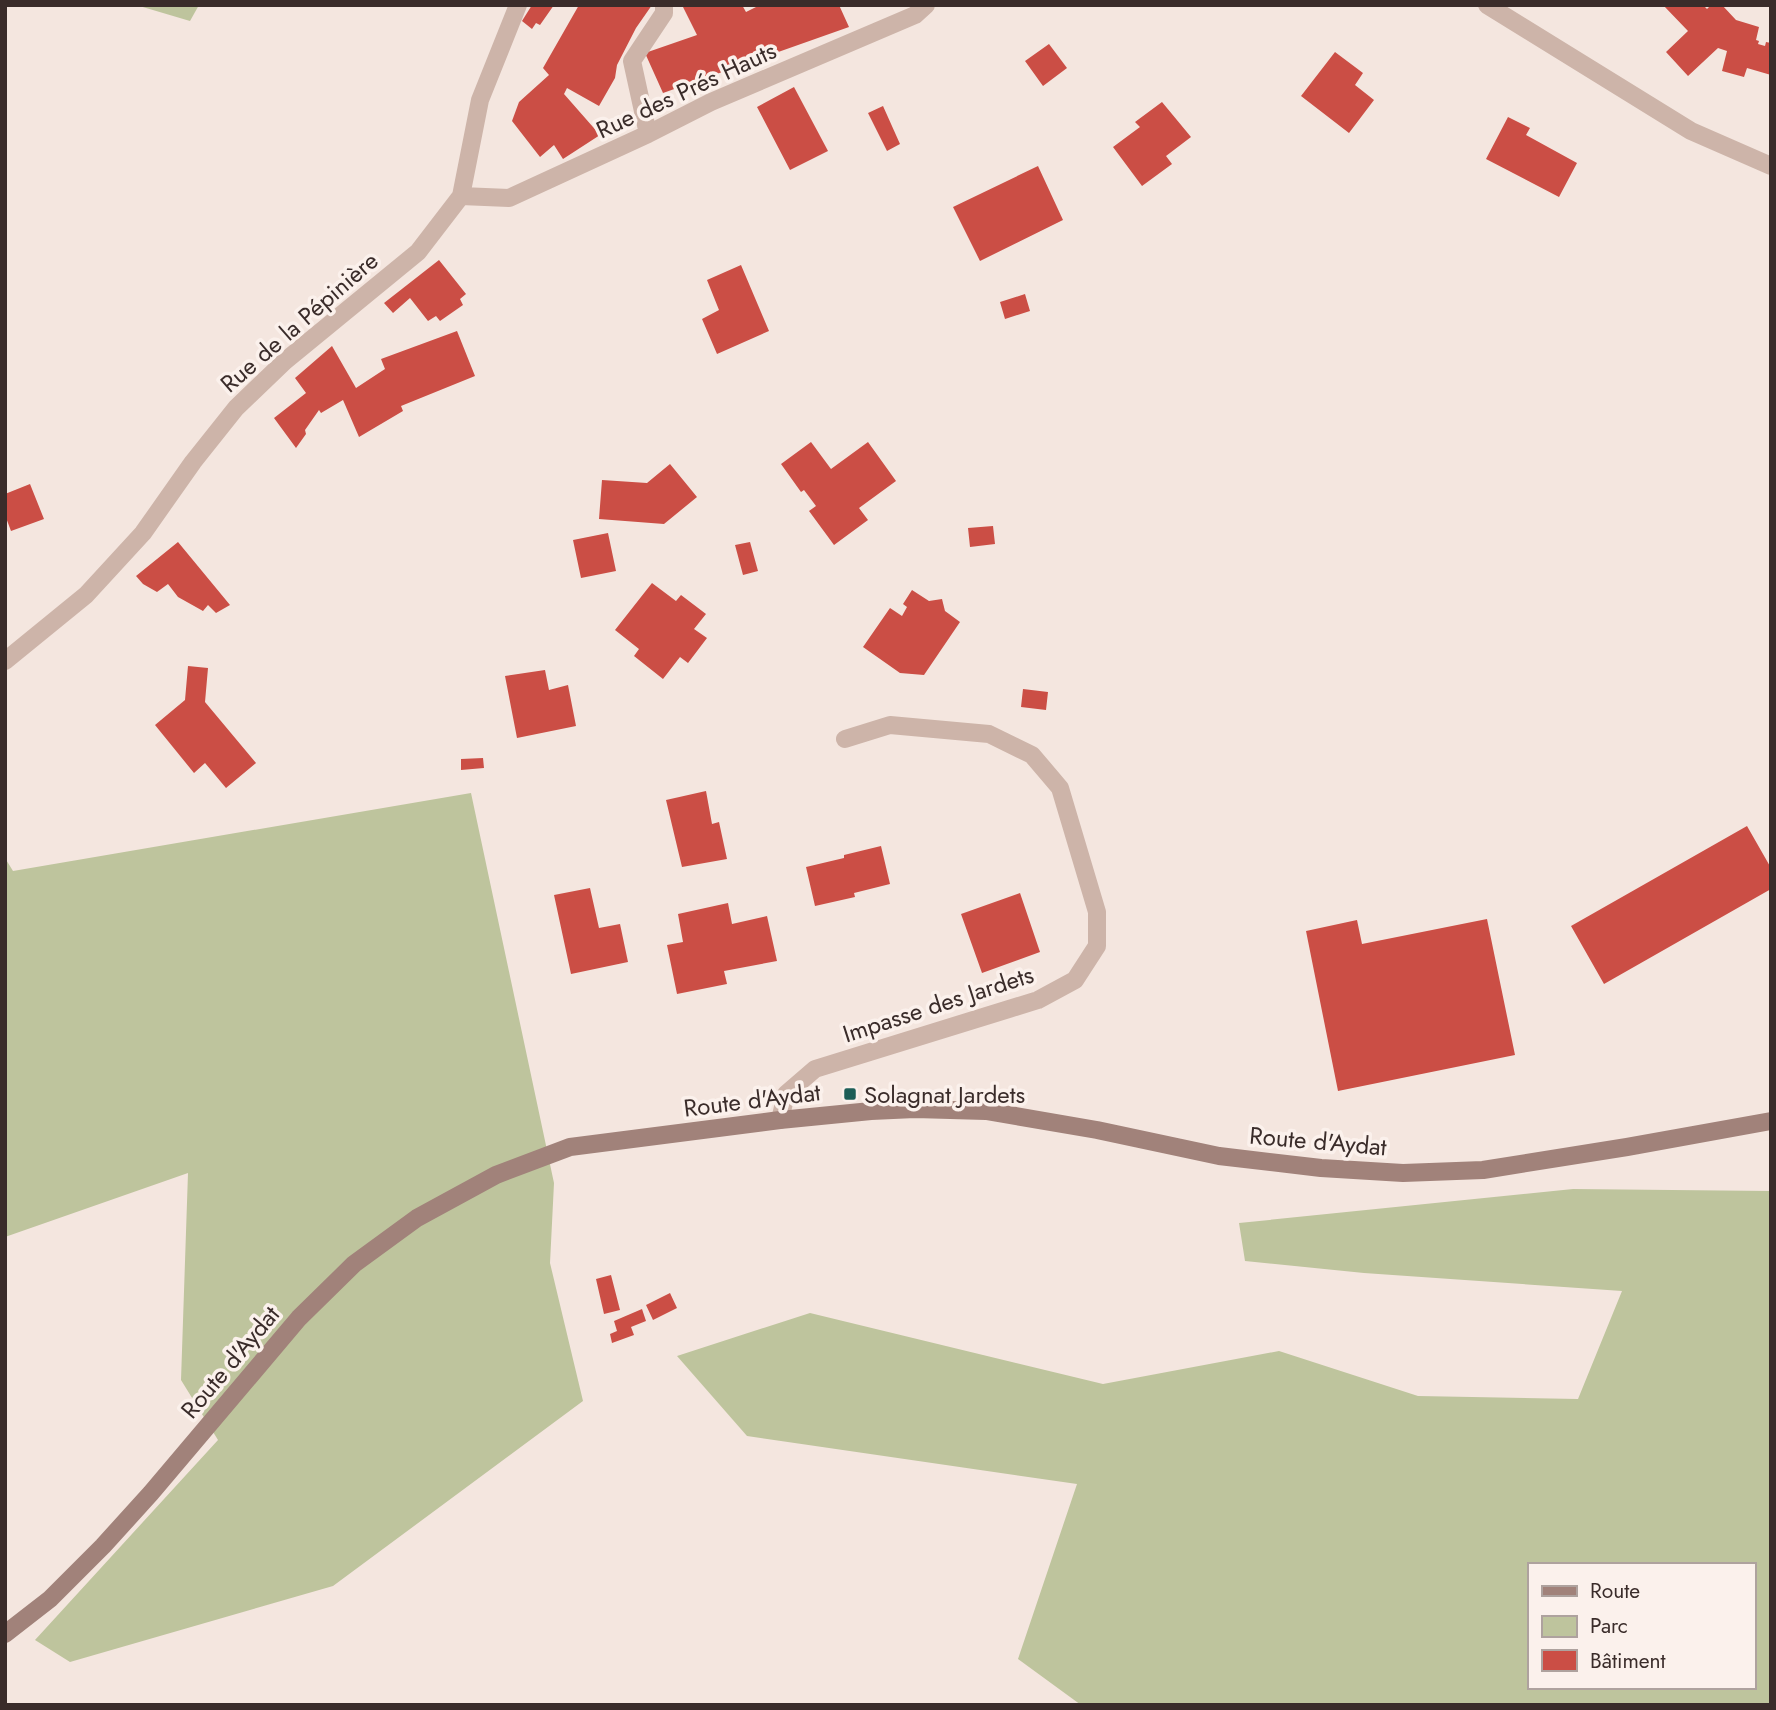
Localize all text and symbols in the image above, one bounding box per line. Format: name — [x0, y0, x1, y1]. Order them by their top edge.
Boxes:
street label: Rue des Prés Hauts — [590, 33, 782, 147]
street label: Rue de la Pépinière — [212, 243, 386, 401]
street label: Impasse des Jardets — [838, 957, 1038, 1051]
street label: Route d'Aydat — [682, 1074, 823, 1126]
place label: Solagnat Jardets — [864, 1077, 1025, 1112]
marker: Solagnat Jardets — [842, 1086, 858, 1102]
street label: Route d'Aydat — [1248, 1118, 1388, 1164]
street label: Route d'Aydat — [172, 1298, 288, 1426]
legend — [1528, 1563, 1755, 1689]
text: Route — [1590, 1576, 1640, 1606]
text: Parc — [1590, 1611, 1628, 1641]
text: Bâtiment — [1590, 1646, 1666, 1676]

